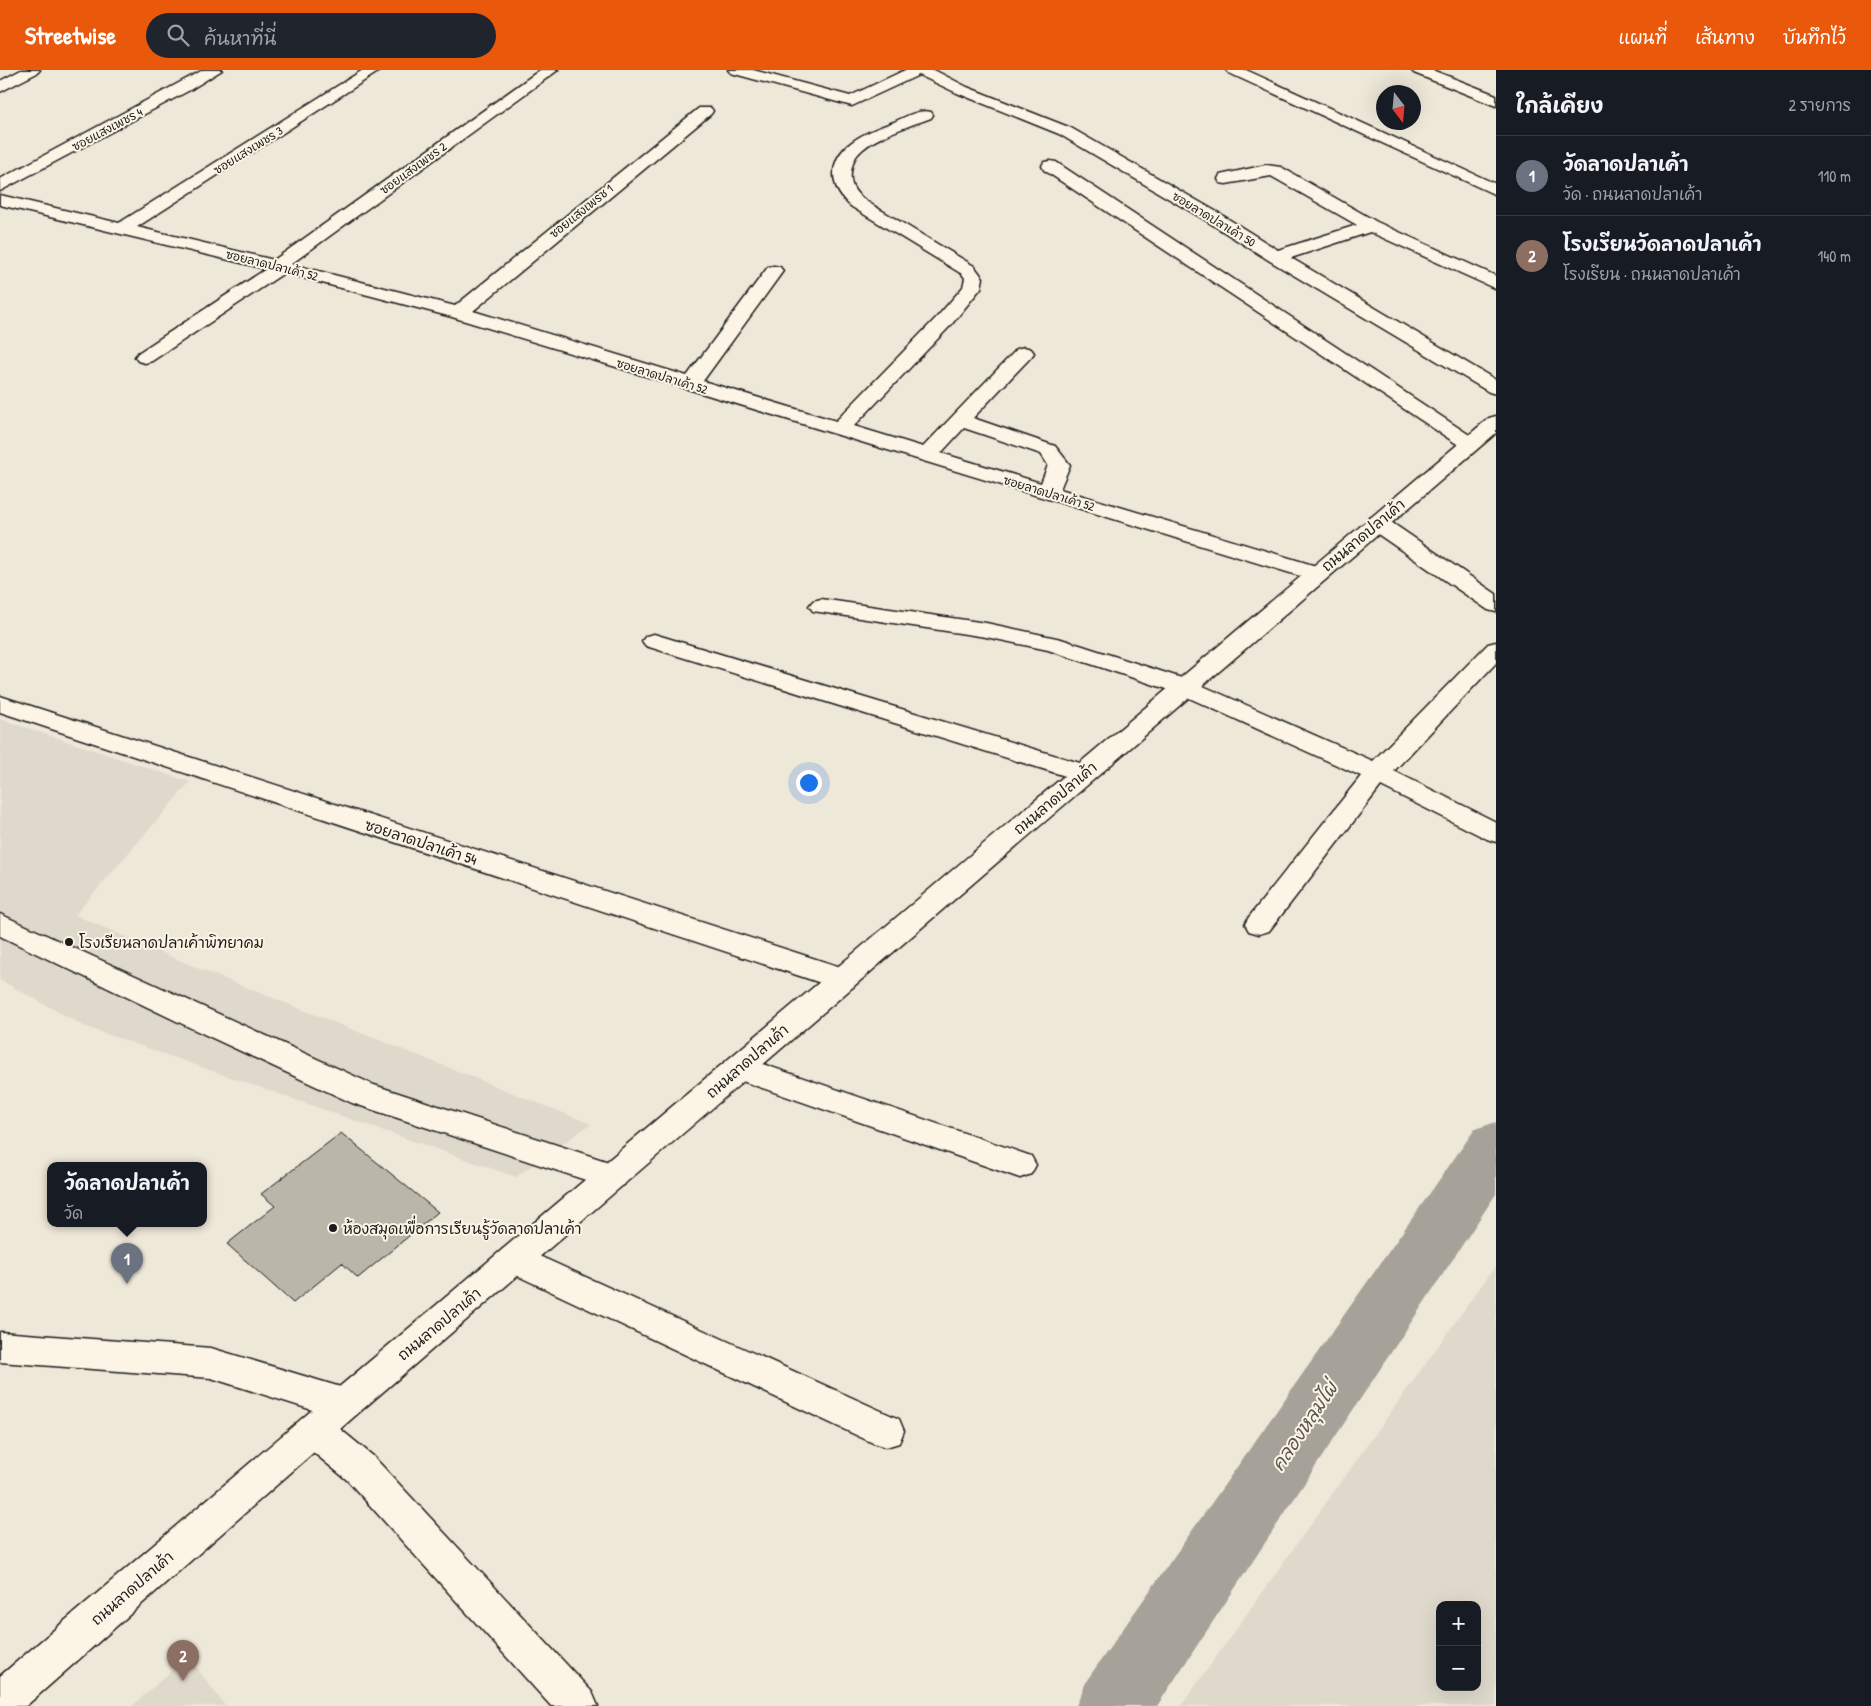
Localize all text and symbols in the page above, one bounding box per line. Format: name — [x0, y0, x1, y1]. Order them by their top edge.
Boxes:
search box — [146, 13, 496, 58]
text: Streetwise — [25, 19, 116, 51]
icon: search — [164, 21, 192, 49]
text: ค้นหาที่นี่ — [204, 25, 276, 51]
text: แผนที่ — [1619, 25, 1667, 50]
text: เส้นทาง — [1695, 25, 1755, 50]
text: บันทึกไว้ — [1783, 25, 1846, 50]
north arrow — [1376, 85, 1421, 130]
text: ใกล้เคียง — [1516, 91, 1603, 120]
text: 2 รายการ — [1789, 94, 1851, 116]
street label: ซอยแสงเพชร 4 — [69, 103, 146, 155]
street label: ซอยแสงเพชร 3 — [210, 122, 286, 178]
street label: ซอยแสงเพชร 2 — [376, 138, 450, 198]
text: วัดลาดปลาเค้า — [1563, 151, 1688, 177]
text: 1 — [1529, 165, 1535, 187]
text: 110 m — [1818, 165, 1851, 187]
street label: ซอยแสงเพรช 1 — [546, 180, 616, 242]
text: วัด · ถนนลาดปลาเค้า — [1563, 183, 1702, 205]
street label: ซอยลาดปลาเค้า 50 — [1169, 187, 1259, 251]
text: โรงเรียนวัดลาดปลาเค้า — [1563, 231, 1761, 257]
street label: ซอยลาดปลาเค้า 52 — [224, 245, 320, 285]
text: 2 — [1528, 245, 1536, 267]
text: 140 m — [1817, 245, 1851, 267]
text: โรงเรียน · ถนนลาดปลาเค้า — [1563, 263, 1741, 285]
street label: ซอยลาดปลาเค้า 52 — [614, 354, 710, 398]
street label: ซอยลาดปลาเค้า 52 — [1001, 471, 1097, 515]
street label: ถนนลาดปลาเค้า — [1317, 494, 1409, 576]
street label: ถนนลาดปลาเค้า — [1009, 757, 1101, 839]
your location — [796, 770, 822, 796]
street label: ซอยลาดปลาเค้า 54 — [362, 814, 480, 870]
place label: โรงเรียนลาดปลาเค้าพิทยาคม — [79, 932, 264, 953]
marker: โรงเรียนลาดปลาเค้าพิทยาคม — [63, 936, 75, 948]
street label: ถนนลาดปลาเค้า — [701, 1019, 793, 1103]
popup — [47, 1162, 207, 1227]
text: วัดลาดปลาเค้า — [64, 1170, 190, 1196]
text: วัด — [64, 1202, 83, 1224]
place label: ห้องสมุดเพื่อการเรียนรู้วัดลาดปลาเค้า — [343, 1215, 581, 1240]
marker: ห้องสมุดเพื่อการเรียนรู้วัดลาดปลาเค้า — [327, 1222, 339, 1234]
pin: 1 — [111, 1243, 143, 1284]
street label: ถนนลาดปลาเค้า — [393, 1283, 485, 1365]
water label: คลองหลุมไผ่ — [1265, 1373, 1347, 1477]
street label: ถนนลาดปลาเค้า — [86, 1546, 178, 1630]
map controls — [1436, 1601, 1481, 1691]
button: + — [1436, 1601, 1481, 1646]
pin: 2 — [167, 1640, 199, 1681]
button: − — [1436, 1646, 1481, 1691]

